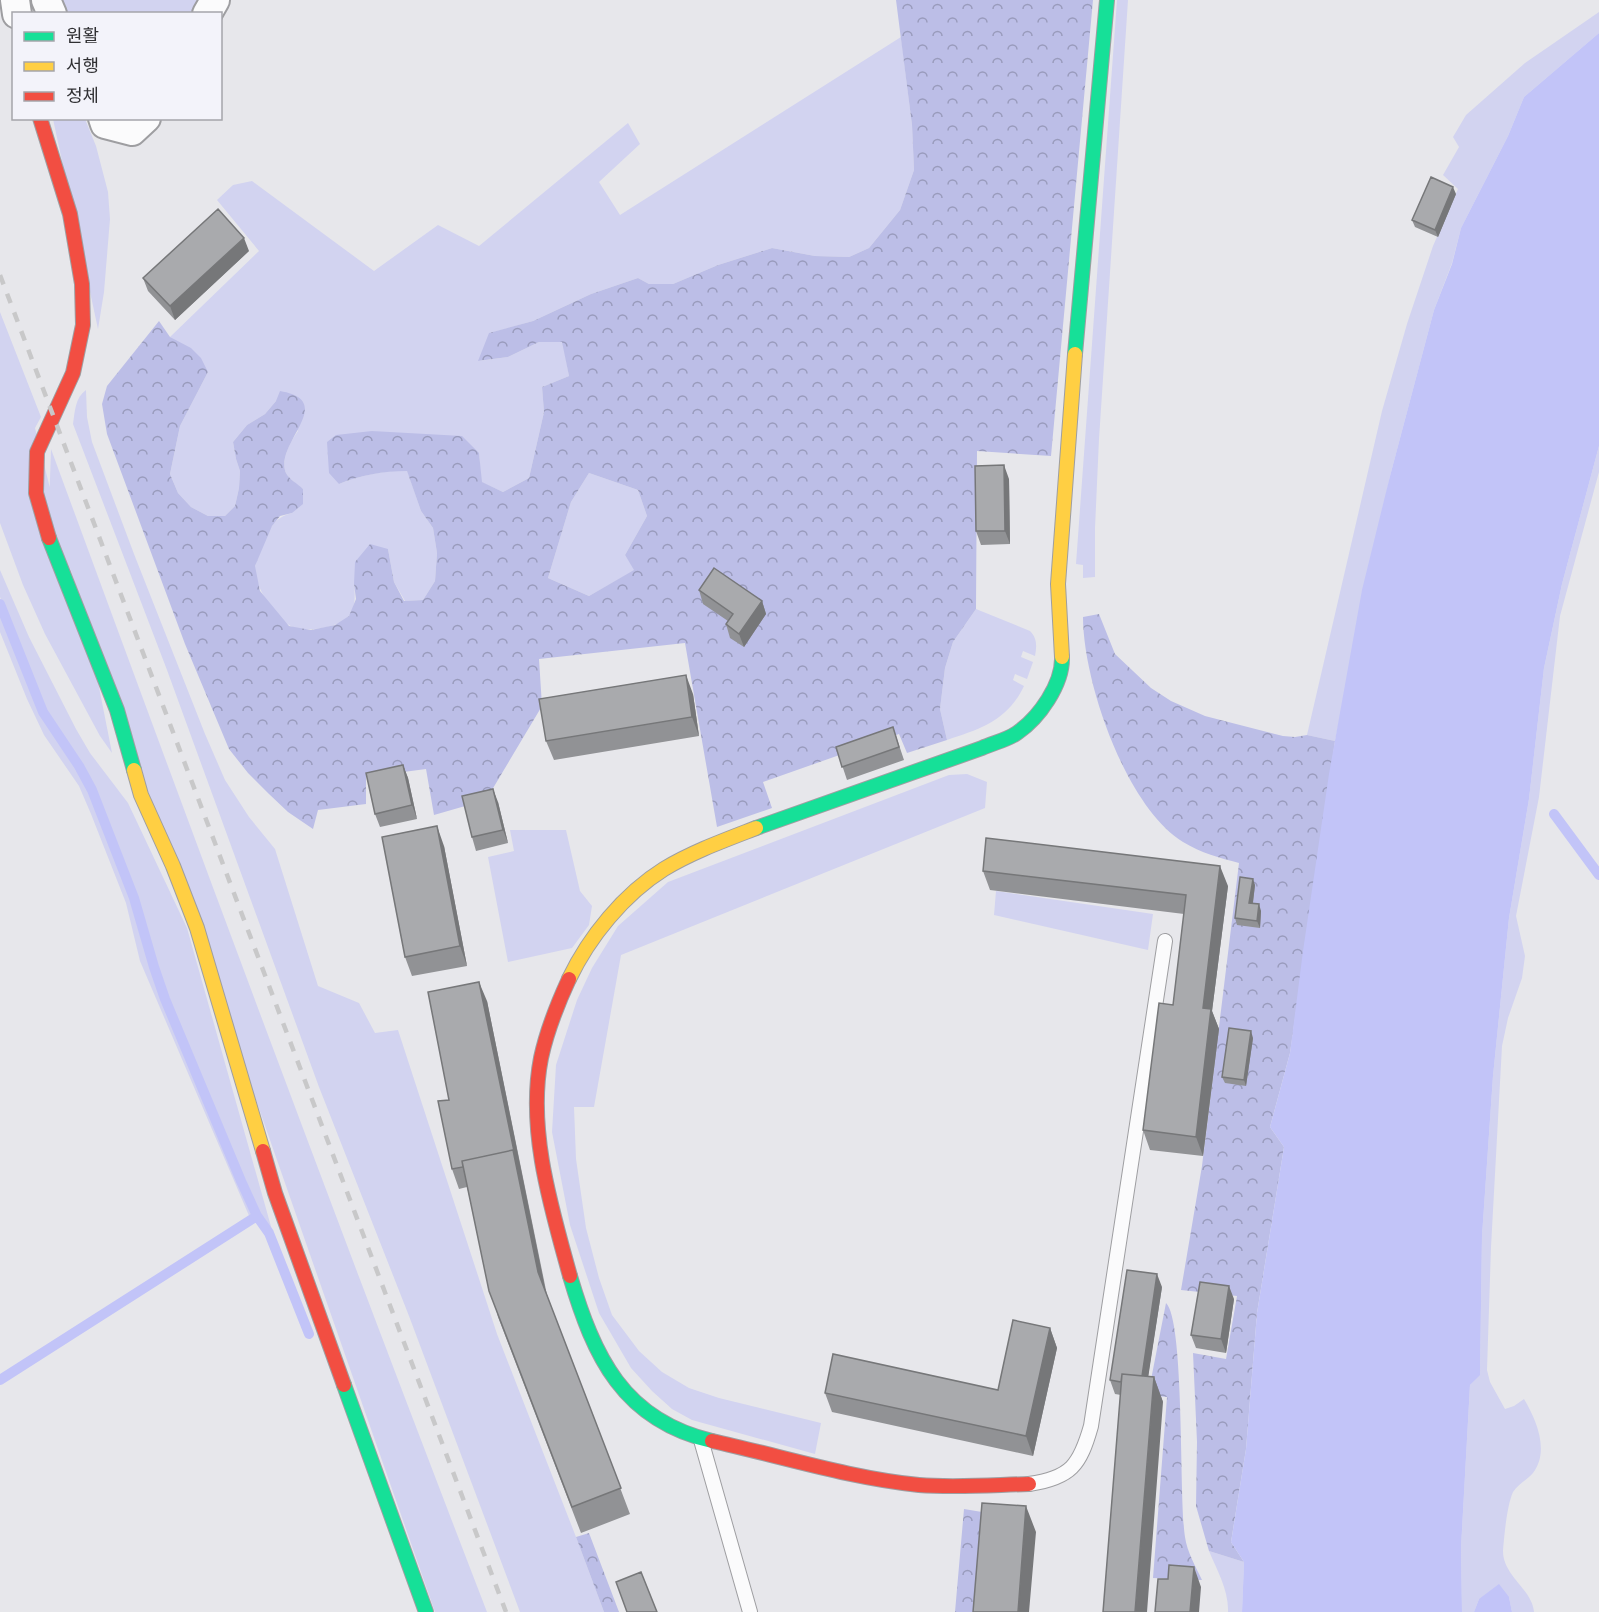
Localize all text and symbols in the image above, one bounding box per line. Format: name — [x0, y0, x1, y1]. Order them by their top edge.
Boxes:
legend — [12, 12, 222, 120]
text: 원활 — [66, 25, 99, 47]
text: 서행 — [66, 55, 99, 77]
text: 정체 — [66, 85, 99, 107]

